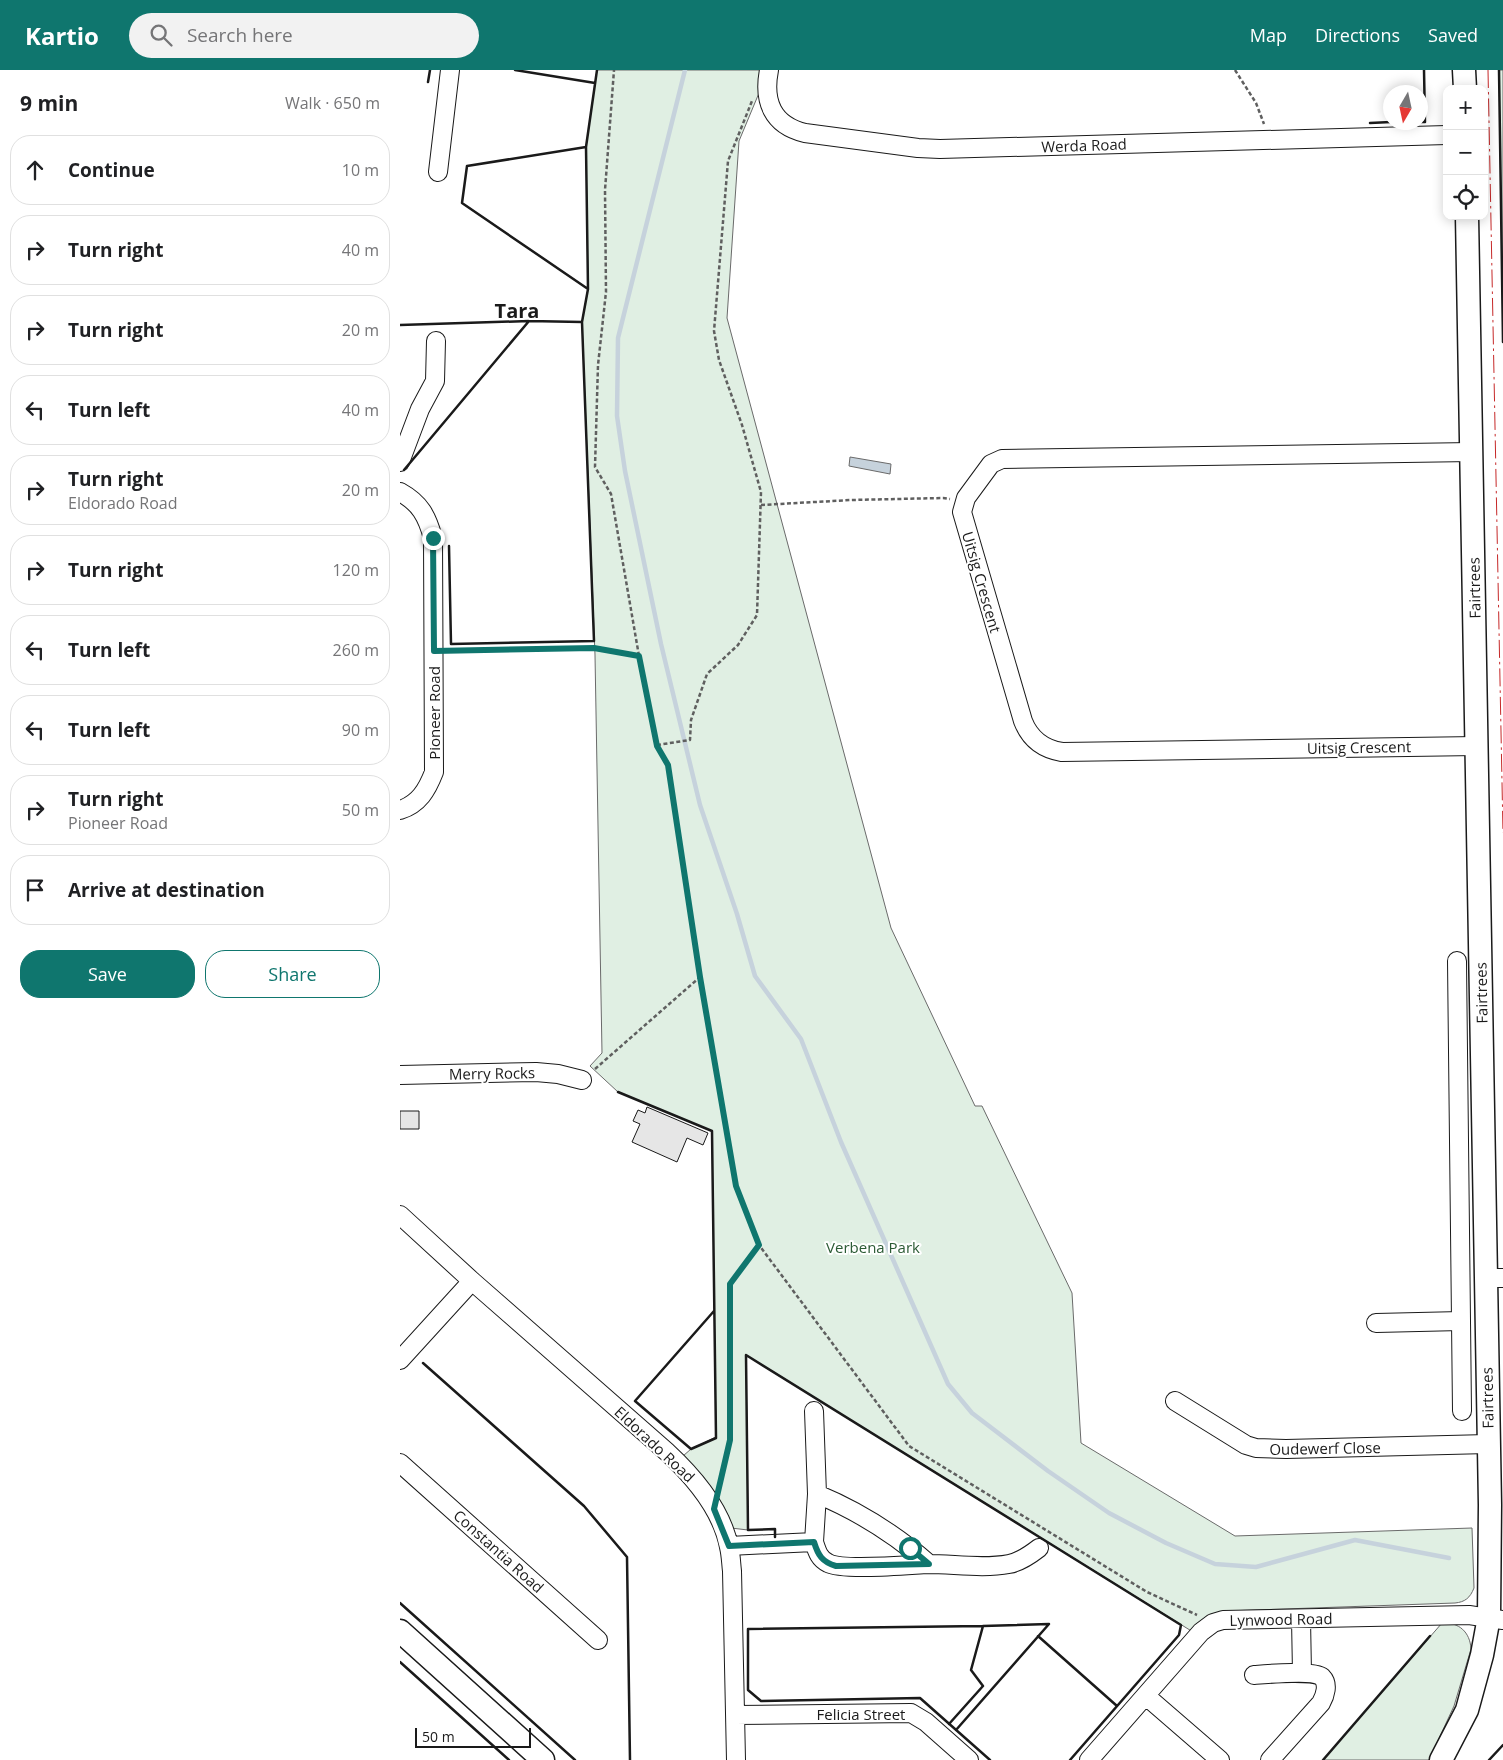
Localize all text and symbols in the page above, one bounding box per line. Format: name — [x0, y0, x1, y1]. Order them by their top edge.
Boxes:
search box — [129, 13, 479, 58]
text: Kartio — [25, 19, 99, 52]
icon: search — [147, 21, 175, 49]
text: Search here — [187, 22, 293, 48]
text: Map — [1250, 23, 1287, 47]
text: Directions — [1315, 23, 1400, 47]
text: Saved — [1428, 23, 1478, 47]
north arrow — [1383, 85, 1428, 130]
map controls — [1443, 85, 1488, 220]
button: + — [1443, 85, 1488, 130]
text: 9 min — [20, 89, 78, 117]
text: Walk · 650 m — [285, 92, 380, 114]
button: − — [1443, 130, 1488, 175]
street label: Werda Road — [1041, 134, 1127, 156]
icon: ahead — [21, 156, 49, 184]
text: Continue — [68, 157, 155, 183]
text: 10 m — [342, 159, 379, 181]
button: locate — [1443, 175, 1488, 220]
icon: right — [21, 236, 49, 264]
text: Turn right — [68, 237, 163, 263]
text: 40 m — [342, 239, 379, 261]
district label: Tara — [495, 297, 539, 324]
icon: right — [21, 316, 49, 344]
text: Turn right — [68, 317, 163, 343]
text: 20 m — [342, 319, 379, 341]
icon: left — [21, 396, 49, 424]
text: Turn left — [68, 397, 150, 423]
text: 40 m — [342, 399, 379, 421]
text: Turn right — [68, 466, 163, 492]
icon: right — [21, 476, 49, 504]
text: 20 m — [342, 479, 379, 501]
text: Eldorado Road — [68, 492, 178, 514]
route end — [422, 527, 445, 550]
street label: Uitsig Crescent — [958, 529, 1006, 635]
icon: right — [21, 556, 49, 584]
text: Turn right — [68, 557, 163, 583]
street label: Fairtrees — [1463, 557, 1485, 619]
text: 120 m — [333, 559, 379, 581]
icon: left — [21, 636, 49, 664]
text: Turn left — [68, 637, 150, 663]
text: 260 m — [333, 639, 379, 661]
street label: Pioneer Road — [424, 666, 444, 760]
icon: left — [21, 716, 49, 744]
text: Turn left — [68, 717, 150, 743]
text: 90 m — [342, 719, 379, 741]
street label: Uitsig Crescent — [1307, 736, 1411, 758]
text: Turn right — [68, 786, 163, 812]
icon: right — [21, 796, 49, 824]
text: 50 m — [342, 799, 379, 821]
text: Pioneer Road — [68, 812, 168, 834]
icon: arrive — [21, 876, 49, 904]
text: Arrive at destination — [68, 877, 265, 903]
button: Save — [20, 950, 195, 998]
button: Share — [205, 950, 380, 998]
street label: Fairtrees — [1470, 962, 1492, 1024]
street label: Merry Rocks — [449, 1062, 535, 1084]
park label: Verbena Park — [826, 1237, 920, 1257]
street label: Fairtrees — [1476, 1367, 1498, 1429]
street label: Eldorado Road — [611, 1402, 699, 1486]
street label: Oudewerf Close — [1269, 1437, 1381, 1459]
street label: Constantia Road — [450, 1505, 548, 1597]
route start — [899, 1537, 922, 1560]
street label: Lynwood Road — [1229, 1608, 1333, 1630]
street label: Felicia Street — [817, 1704, 905, 1724]
scale bar — [415, 1725, 531, 1748]
text: 50 m — [422, 1727, 455, 1746]

